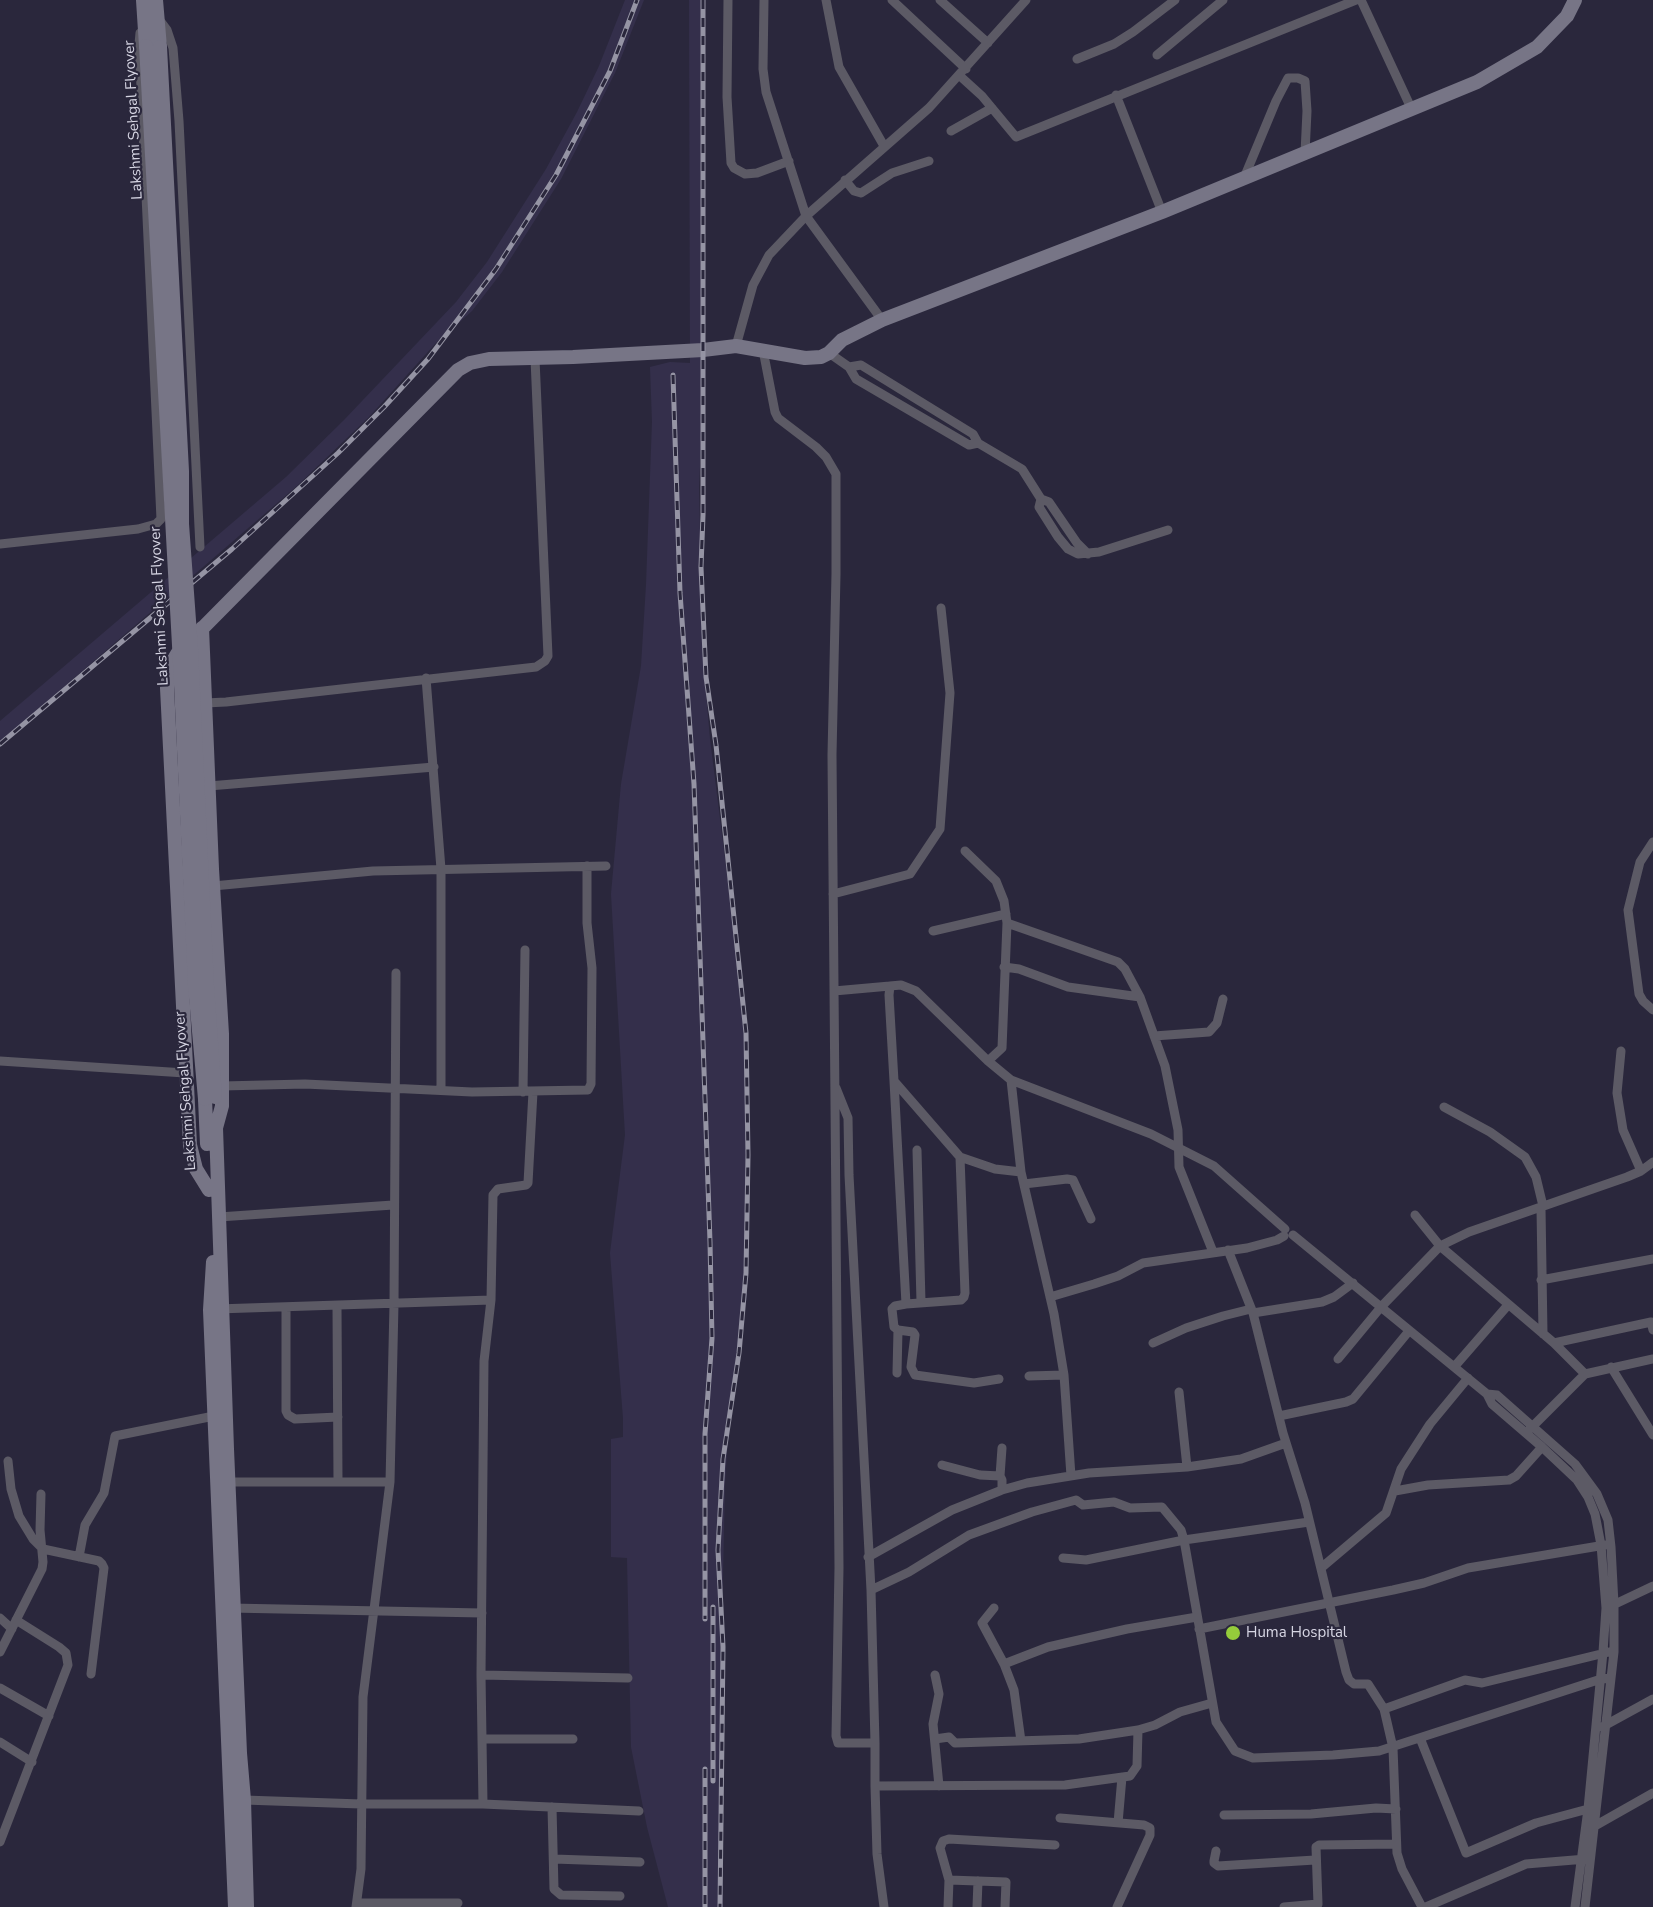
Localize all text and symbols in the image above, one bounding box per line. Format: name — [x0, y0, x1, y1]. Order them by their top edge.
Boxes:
street label: Lakshmi Sehgal Flyover — [121, 40, 147, 200]
street label: Lakshmi Sehgal Flyover — [147, 526, 173, 686]
street label: Lakshmi Sehgal Flyover — [171, 1011, 201, 1171]
marker: Huma Hospital — [1224, 1624, 1242, 1642]
place label: Huma Hospital — [1246, 1624, 1347, 1642]

